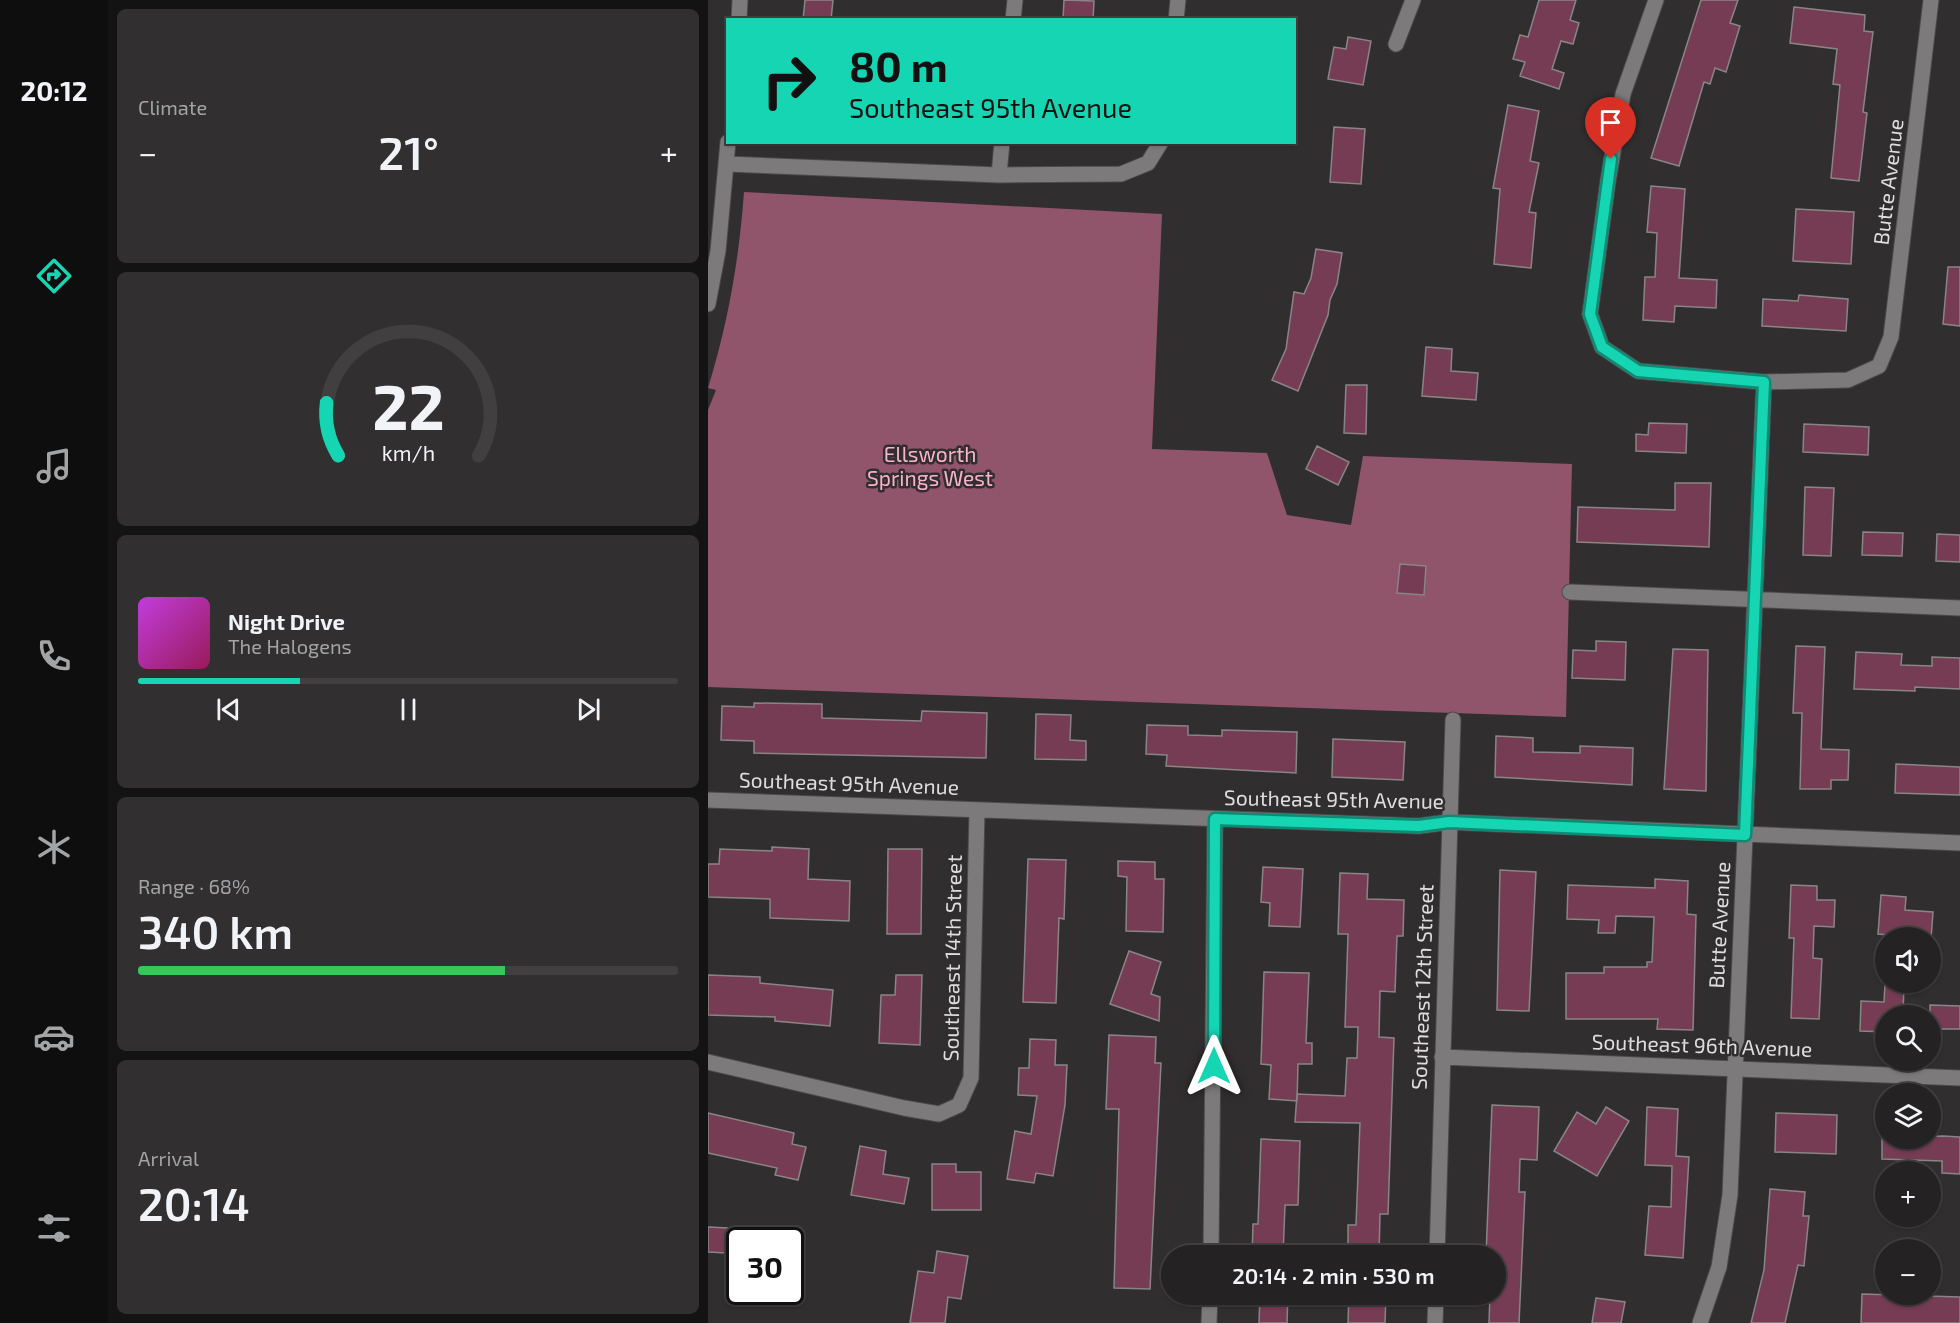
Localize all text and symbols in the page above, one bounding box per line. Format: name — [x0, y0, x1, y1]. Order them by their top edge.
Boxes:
text: 80 m — [849, 40, 948, 90]
icon: right — [750, 42, 828, 120]
text: 20:12 — [20, 74, 88, 106]
text: Southeast 95th Avenue — [849, 91, 1132, 123]
text: Climate — [138, 95, 207, 119]
pin — [1585, 97, 1636, 159]
icon: arrive — [1594, 106, 1627, 139]
street label: Butte Avenue — [1867, 117, 1908, 246]
text: 21° — [378, 125, 439, 179]
text: − — [138, 132, 157, 172]
text: + — [660, 132, 678, 172]
icon: directions — [33, 255, 75, 297]
text: 22 — [372, 368, 444, 443]
text: km/h — [381, 440, 435, 465]
park label: Ellsworth Springs West — [867, 441, 993, 490]
icon: music — [33, 445, 75, 487]
text: Night Drive — [228, 608, 345, 634]
text: The Halogens — [228, 634, 352, 658]
icon: phone — [33, 635, 75, 677]
icon: previous — [212, 693, 245, 726]
icon: pause — [392, 693, 425, 726]
icon: next — [572, 693, 605, 726]
street label: Southeast 95th Avenue — [739, 766, 959, 799]
street label: Southeast 95th Avenue — [1224, 784, 1444, 813]
icon: climate — [33, 826, 75, 868]
street label: Southeast 14th Street — [937, 854, 966, 1061]
street label: Butte Avenue — [1703, 861, 1734, 989]
text: Range · 68% — [138, 874, 250, 898]
street label: Southeast 12th Street — [1405, 884, 1438, 1090]
text: 340 km — [138, 904, 293, 958]
map controls — [1875, 927, 1941, 1305]
button: sound — [1875, 927, 1941, 993]
button: search — [1875, 1005, 1941, 1071]
icon: car — [33, 1016, 75, 1058]
street label: Southeast 96th Avenue — [1591, 1028, 1813, 1061]
position arrow — [1182, 1034, 1246, 1098]
button: layers — [1875, 1083, 1941, 1149]
text: Arrival — [138, 1146, 199, 1170]
button: + — [1875, 1161, 1941, 1227]
text: 20:14 — [138, 1176, 250, 1230]
icon: filters — [33, 1207, 75, 1249]
speed limit sign: 30 — [726, 1227, 804, 1305]
button: − — [1875, 1239, 1941, 1305]
text: 20:14 · 2 min · 530 m — [1232, 1262, 1435, 1288]

